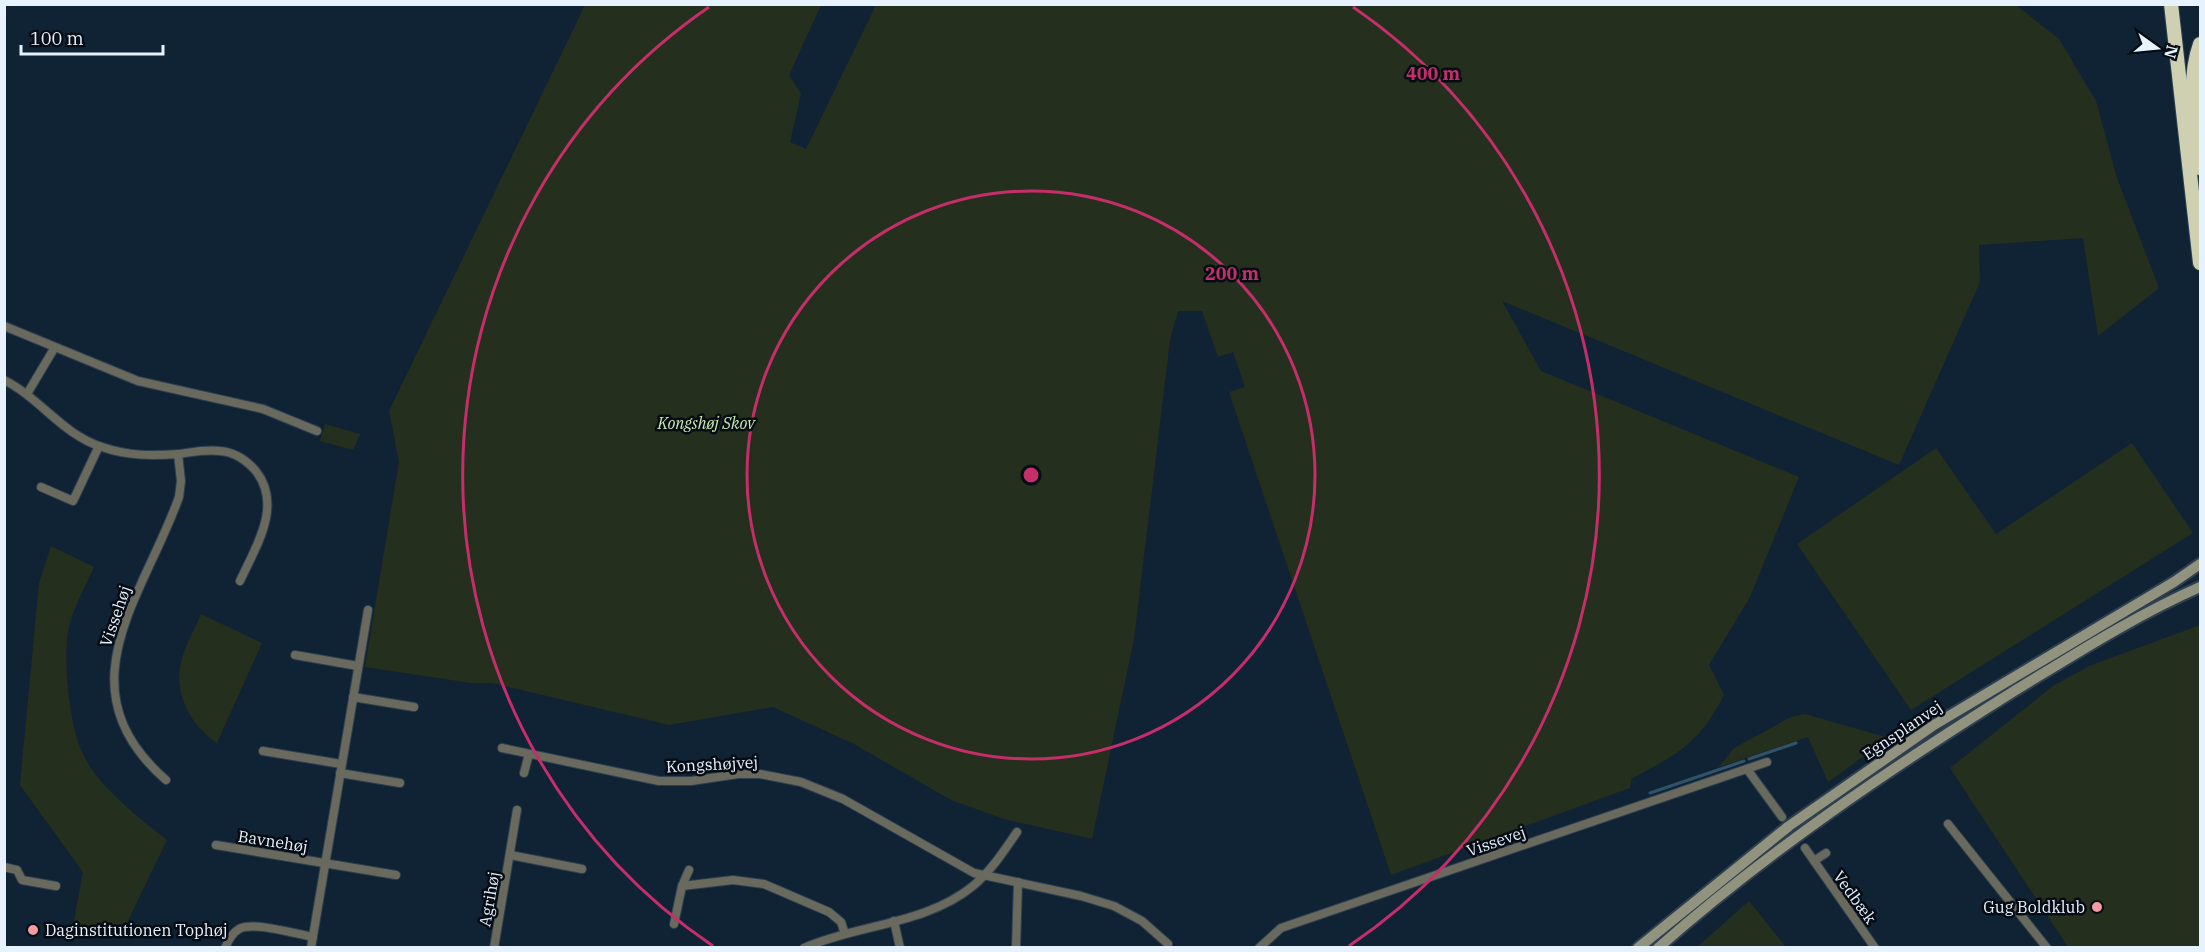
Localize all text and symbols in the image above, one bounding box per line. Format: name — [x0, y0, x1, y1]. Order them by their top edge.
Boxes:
scale bar — [21, 18, 164, 56]
north arrow — [2127, 18, 2187, 78]
text: 100 m — [30, 27, 84, 50]
text: N — [2160, 43, 2183, 61]
text: 400 m — [1406, 62, 1461, 85]
text: 200 m — [1205, 262, 1260, 285]
park label: Kongshøj Skov — [656, 413, 756, 433]
centre of rings — [1021, 465, 1041, 485]
street label: Vissehøj — [95, 583, 135, 649]
street label: Egnsplanvej — [1858, 696, 1946, 764]
street label: Kongshøjvej — [665, 752, 759, 776]
street label: Vissevej — [1464, 822, 1528, 860]
street label: Bavnehøj — [237, 826, 309, 856]
street label: Vedbæk — [1829, 867, 1881, 928]
street label: Agrihøj — [474, 870, 504, 928]
place label: Gug Boldklub — [1983, 897, 2085, 917]
marker: Gug Boldklub — [2090, 900, 2104, 914]
place label: Daginstitutionen Tophøj — [45, 920, 228, 940]
marker: Daginstitutionen Tophøj — [26, 923, 40, 937]

